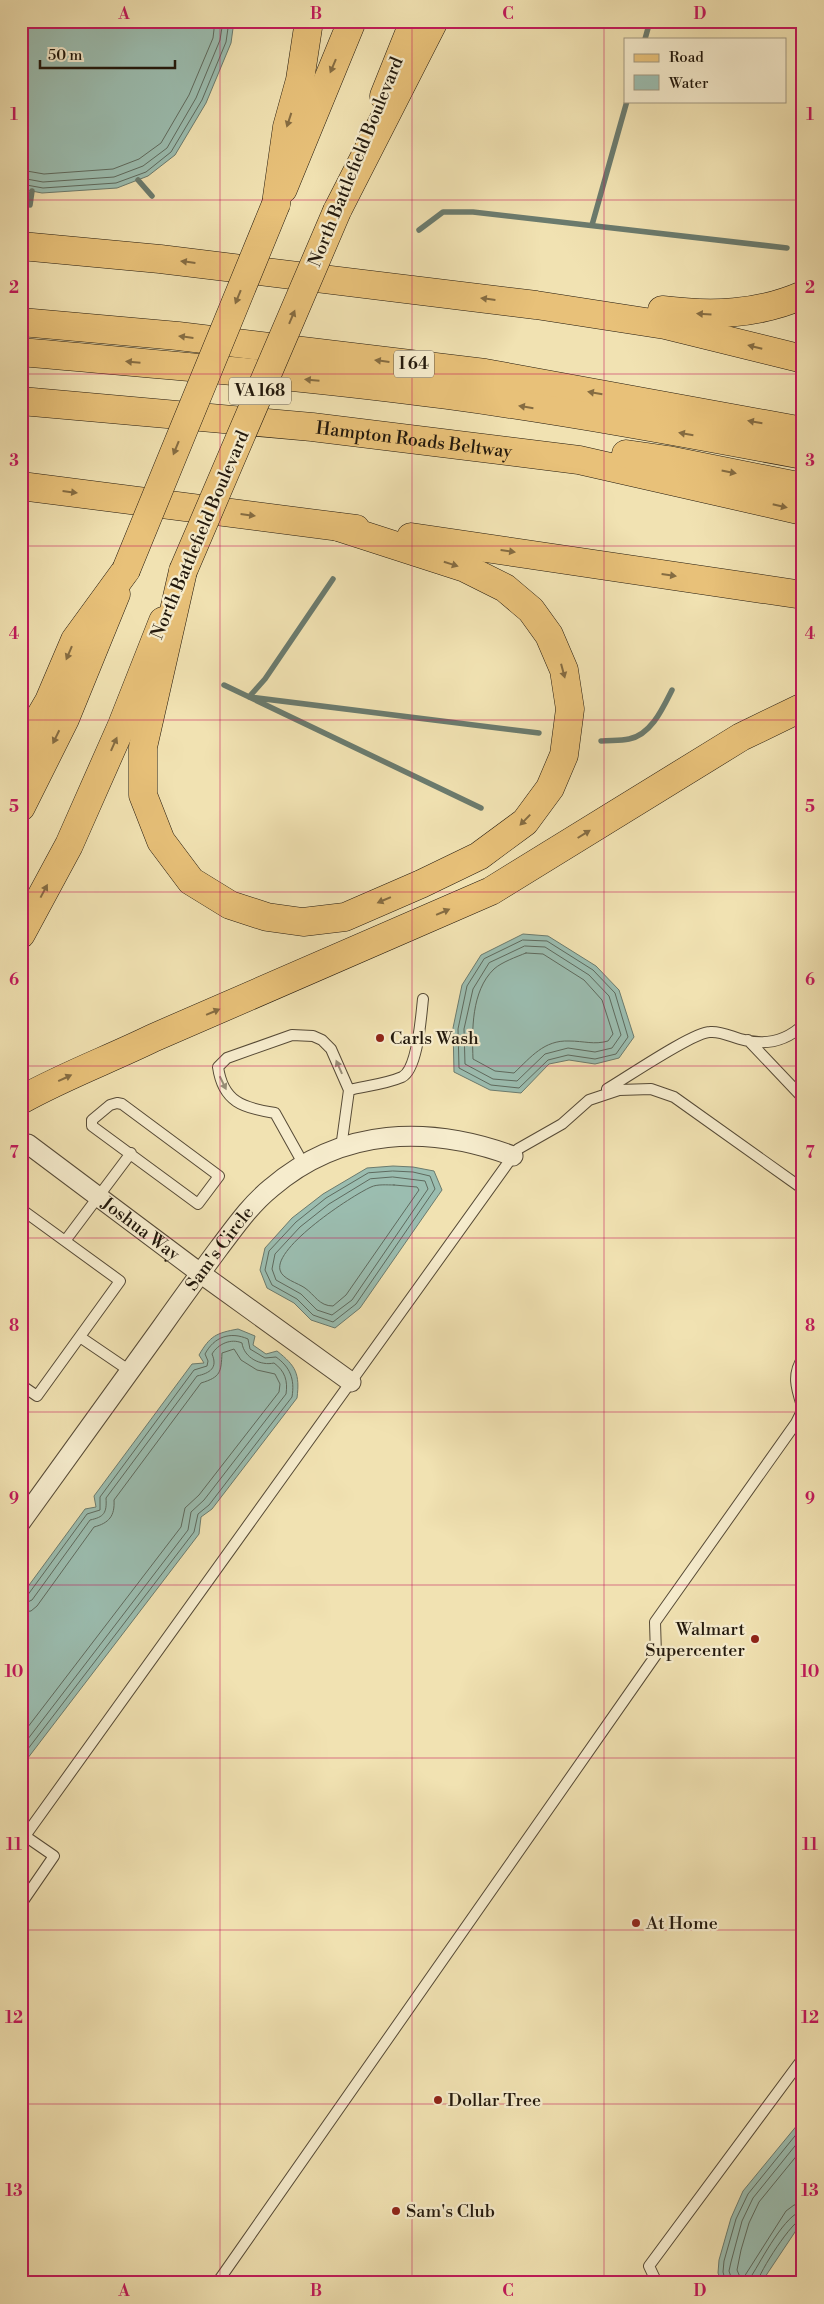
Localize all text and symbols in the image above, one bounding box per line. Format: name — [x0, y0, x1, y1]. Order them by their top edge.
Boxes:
text: A — [117, 4, 130, 24]
text: B — [310, 4, 322, 24]
text: C — [502, 4, 514, 24]
text: D — [694, 4, 707, 24]
scale bar — [40, 38, 175, 70]
legend — [624, 38, 786, 102]
text: 50 m — [48, 46, 82, 65]
text: Road — [669, 48, 704, 67]
street label: North Battlefield Boulevard — [303, 53, 409, 270]
one-way arrow — [329, 59, 337, 74]
text: Water — [668, 74, 709, 93]
text: 1 — [10, 105, 18, 125]
text: 1 — [806, 105, 814, 125]
one-way arrow — [285, 113, 293, 128]
one-way arrow — [180, 258, 196, 266]
text: 2 — [9, 278, 19, 298]
text: 2 — [805, 278, 815, 298]
one-way arrow — [234, 290, 242, 305]
one-way arrow — [480, 295, 496, 303]
one-way arrow — [696, 309, 712, 317]
one-way arrow — [288, 310, 296, 324]
one-way arrow — [178, 333, 194, 341]
one-way arrow — [748, 343, 763, 351]
road number: I 64 — [394, 350, 434, 378]
one-way arrow — [374, 356, 390, 364]
one-way arrow — [125, 358, 141, 366]
one-way arrow — [304, 375, 320, 383]
road number: VA 168 — [229, 378, 291, 404]
one-way arrow — [587, 388, 603, 396]
one-way arrow — [517, 403, 533, 411]
street label: Hampton Roads Beltway — [315, 416, 514, 463]
one-way arrow — [746, 417, 762, 425]
street label: North Battlefield Boulevard — [146, 427, 255, 643]
one-way arrow — [678, 429, 694, 437]
one-way arrow — [172, 441, 180, 456]
text: 3 — [9, 451, 19, 471]
text: 3 — [805, 451, 815, 471]
one-way arrow — [722, 469, 738, 477]
one-way arrow — [62, 488, 78, 496]
one-way arrow — [773, 502, 788, 510]
one-way arrow — [240, 511, 256, 519]
one-way arrow — [500, 548, 516, 556]
one-way arrow — [444, 560, 459, 568]
one-way arrow — [661, 571, 677, 579]
text: 4 — [9, 624, 20, 644]
text: 4 — [805, 624, 816, 644]
one-way arrow — [65, 646, 73, 660]
one-way arrow — [559, 663, 567, 678]
one-way arrow — [52, 730, 60, 744]
one-way arrow — [110, 737, 118, 751]
text: 5 — [9, 797, 19, 817]
text: 5 — [805, 797, 815, 817]
one-way arrow — [519, 814, 531, 826]
one-way arrow — [578, 829, 591, 838]
one-way arrow — [40, 883, 48, 898]
one-way arrow — [377, 896, 391, 904]
one-way arrow — [436, 908, 450, 916]
text: 6 — [9, 970, 19, 990]
text: 6 — [805, 970, 815, 990]
one-way arrow — [206, 1007, 220, 1015]
place label: Carls Wash — [390, 1027, 479, 1050]
marker: Carls Wash — [374, 1032, 386, 1044]
one-way arrow — [334, 1060, 342, 1074]
one-way arrow — [58, 1073, 72, 1081]
one-way arrow — [219, 1076, 227, 1091]
text: 7 — [9, 1143, 19, 1163]
text: 7 — [805, 1143, 815, 1163]
street label: Joshua Way — [96, 1191, 185, 1266]
street label: Sam's Circle — [180, 1201, 259, 1295]
text: 8 — [9, 1316, 19, 1336]
text: 8 — [805, 1316, 815, 1336]
text: 9 — [9, 1489, 19, 1509]
text: 9 — [805, 1489, 815, 1509]
place label: Walmart Supercenter — [645, 1618, 746, 1662]
marker: Walmart Supercenter — [749, 1633, 761, 1645]
text: 10 — [5, 1662, 23, 1682]
text: 10 — [801, 1662, 819, 1682]
text: 11 — [6, 1835, 22, 1855]
text: 11 — [802, 1835, 818, 1855]
place label: At Home — [645, 1912, 718, 1935]
marker: At Home — [630, 1917, 642, 1929]
text: 12 — [5, 2008, 23, 2028]
text: 12 — [801, 2008, 819, 2028]
place label: Dollar Tree — [448, 2089, 541, 2112]
marker: Dollar Tree — [432, 2094, 444, 2106]
text: 13 — [5, 2181, 23, 2201]
text: 13 — [801, 2181, 819, 2201]
place label: Sam's Club — [406, 2200, 495, 2223]
marker: Sam's Club — [390, 2205, 402, 2217]
text: A — [117, 2281, 130, 2301]
text: B — [310, 2281, 322, 2301]
text: C — [502, 2281, 514, 2301]
text: D — [694, 2281, 707, 2301]

